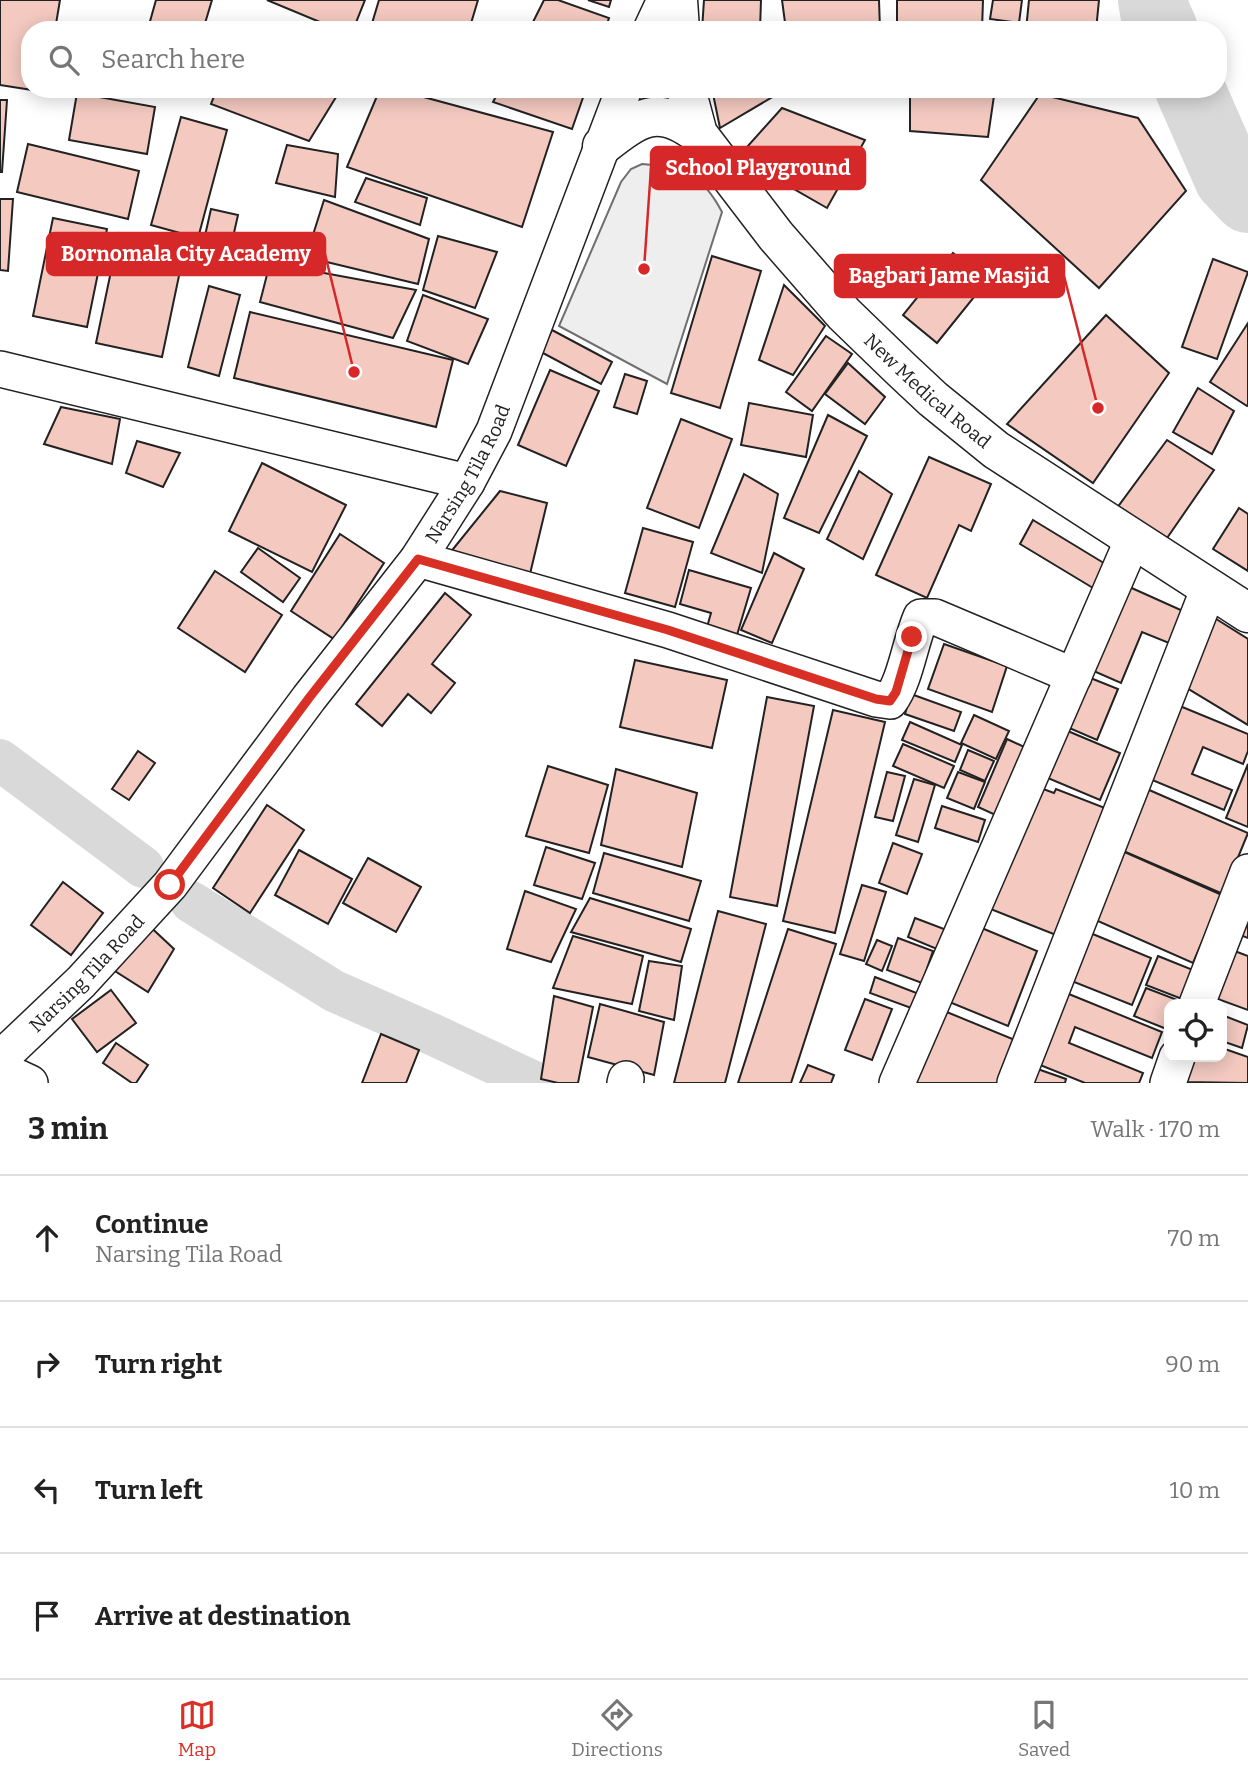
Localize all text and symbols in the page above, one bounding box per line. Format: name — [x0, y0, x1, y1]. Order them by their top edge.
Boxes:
search box — [21, 21, 1227, 98]
icon: search — [45, 41, 83, 79]
text: Search here — [101, 44, 245, 75]
callout: School Playground — [651, 147, 865, 189]
text: School Playground — [665, 155, 851, 181]
callout: Bornomala City Academy — [47, 233, 325, 275]
text: Bornomala City Academy — [61, 241, 311, 267]
callout: Bagbari Jame Masjid — [835, 255, 1064, 297]
text: Bagbari Jame Masjid — [849, 263, 1050, 289]
street label: New Medical Road — [859, 329, 995, 453]
street label: Narsing Tila Road — [420, 401, 515, 547]
route end — [896, 621, 927, 652]
route start — [154, 869, 185, 900]
street label: Narsing Tila Road — [25, 910, 149, 1037]
map controls — [1164, 999, 1227, 1062]
button: locate — [1164, 999, 1227, 1062]
text: 3 min — [28, 1111, 108, 1147]
text: Walk · 170 m — [1091, 1115, 1220, 1143]
text: Continue — [95, 1209, 209, 1240]
icon: ahead — [28, 1219, 66, 1257]
text: 70 m — [1168, 1224, 1220, 1252]
text: Narsing Tila Road — [95, 1240, 283, 1268]
icon: right — [28, 1345, 66, 1383]
text: Turn right — [95, 1349, 222, 1380]
text: 90 m — [1165, 1350, 1220, 1378]
icon: left — [28, 1471, 66, 1509]
text: Turn left — [95, 1475, 203, 1506]
text: 10 m — [1169, 1476, 1220, 1504]
icon: arrive — [28, 1597, 66, 1635]
text: Arrive at destination — [95, 1601, 350, 1632]
tab: Map — [178, 1696, 216, 1761]
tab: Directions — [571, 1696, 663, 1761]
tab: Saved — [1018, 1696, 1070, 1761]

